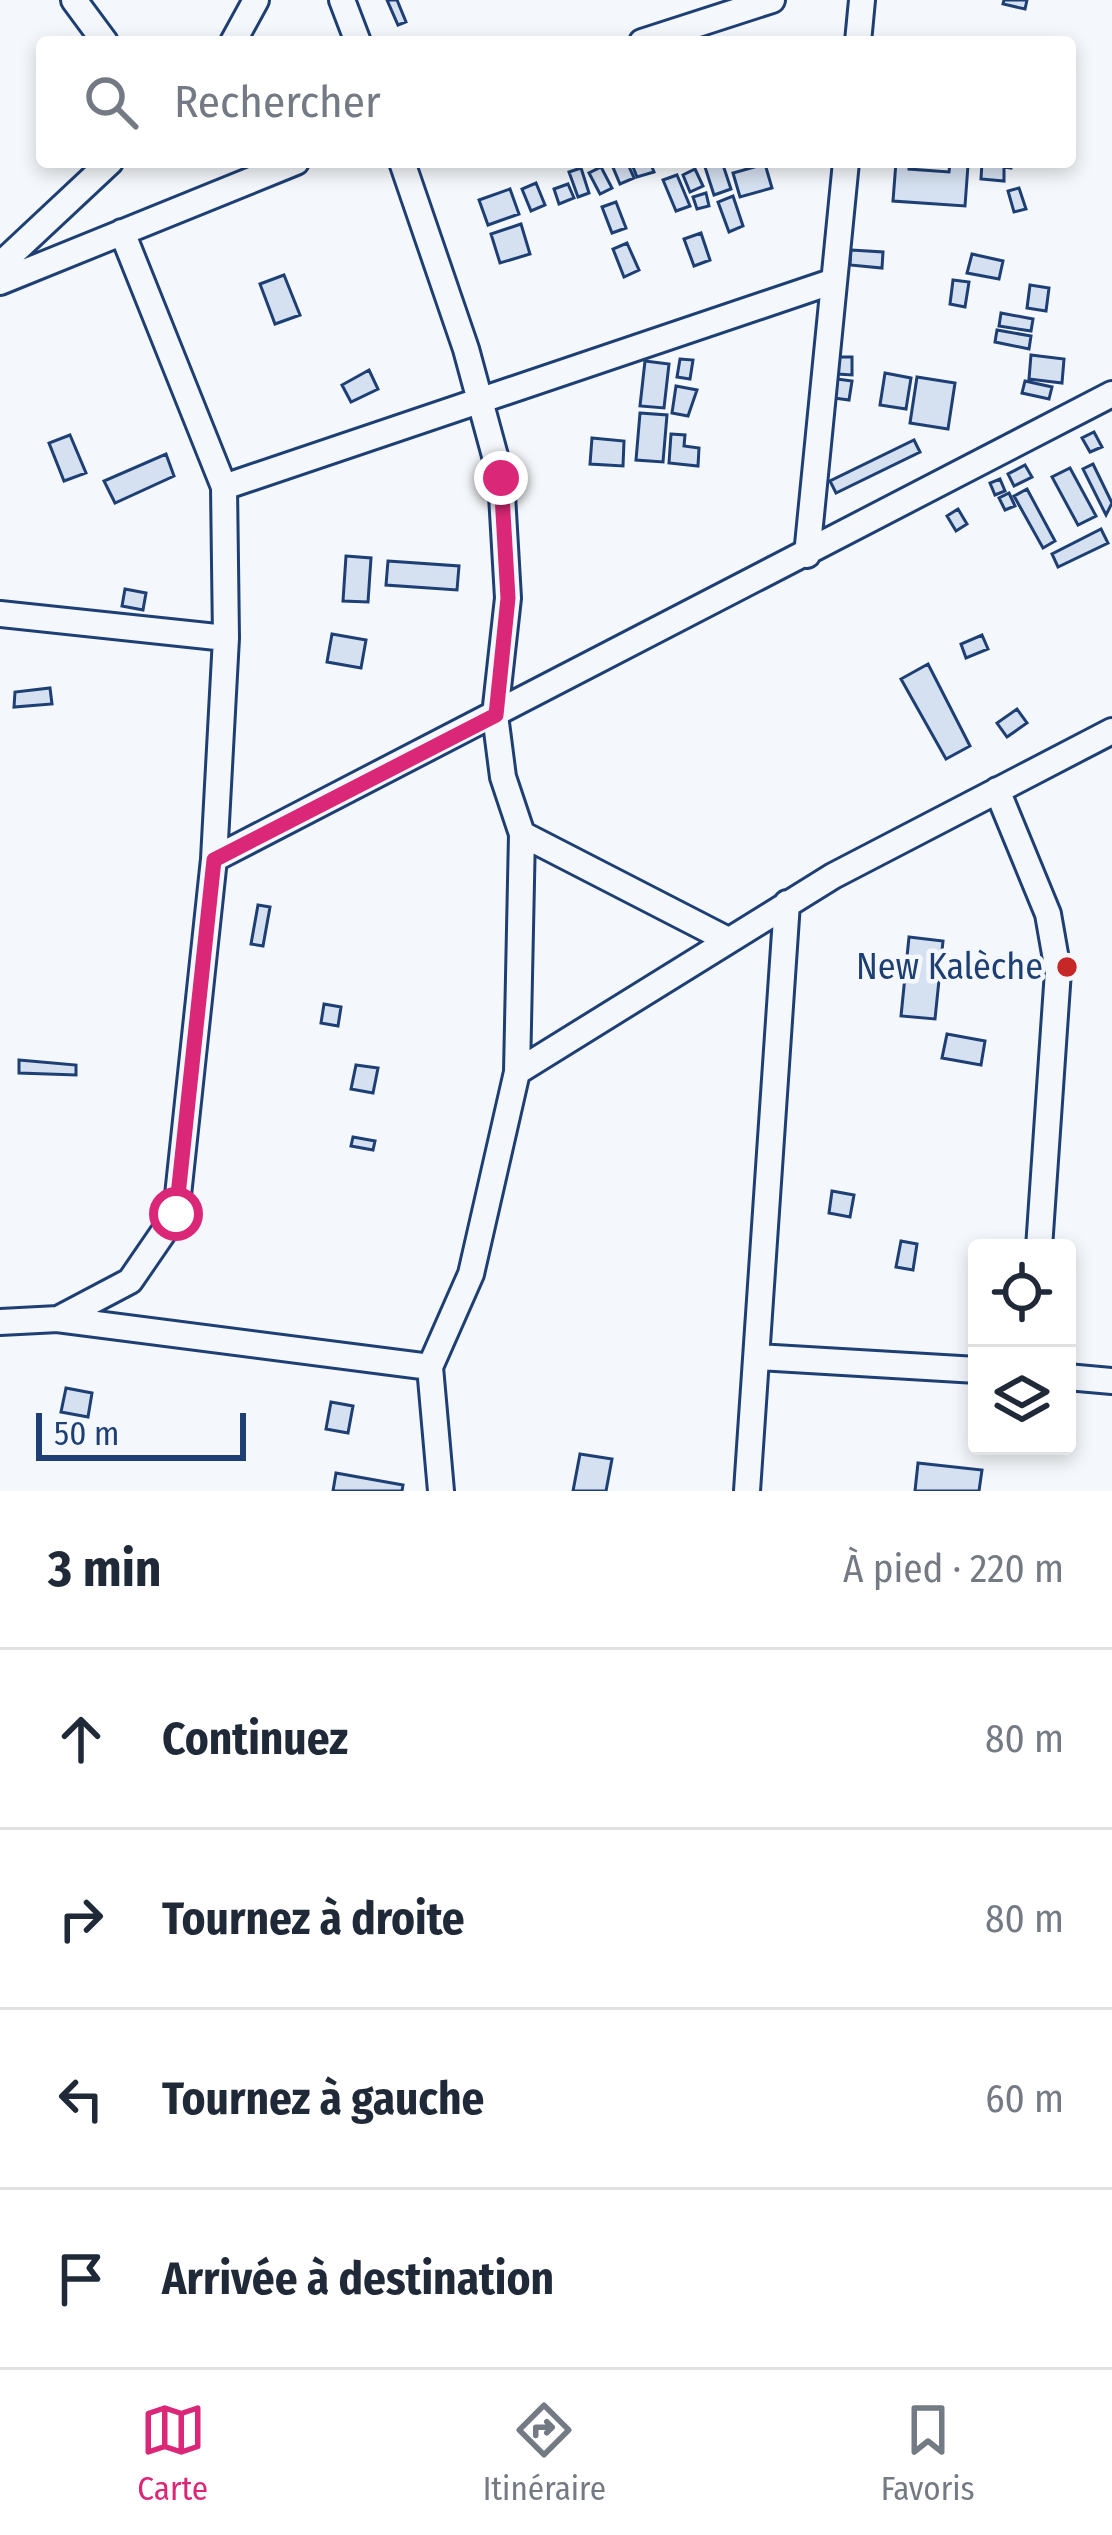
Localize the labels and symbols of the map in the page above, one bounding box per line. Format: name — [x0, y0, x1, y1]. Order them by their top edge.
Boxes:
route end — [474, 451, 528, 505]
place label: New Kalèche — [856, 945, 1043, 989]
marker: New Kalèche — [1054, 954, 1080, 980]
route start — [149, 1187, 203, 1241]
scale bar — [36, 1407, 246, 1460]

